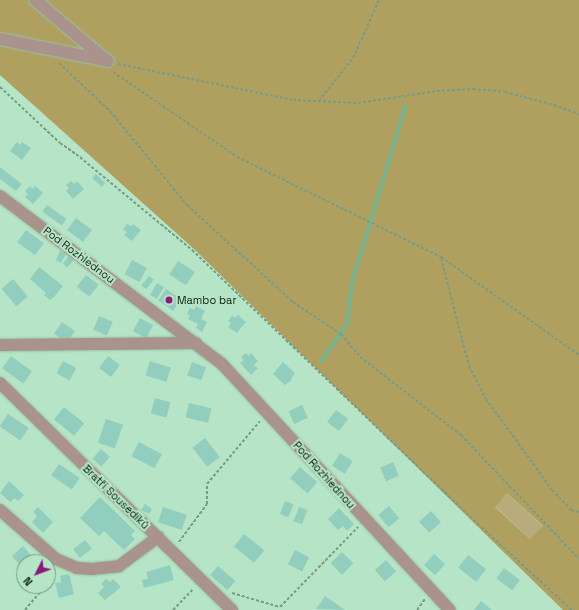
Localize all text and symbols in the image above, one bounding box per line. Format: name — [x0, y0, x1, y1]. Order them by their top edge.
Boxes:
street label: Pod Rozhlednou — [41, 224, 117, 286]
place label: Mambo bar — [177, 293, 237, 307]
marker: Mambo bar — [164, 295, 174, 305]
street label: Pod Rozhlednou — [290, 439, 358, 511]
street label: Bratří Sousedíků — [80, 462, 152, 532]
north arrow — [16, 554, 56, 594]
text: N — [20, 574, 35, 589]

